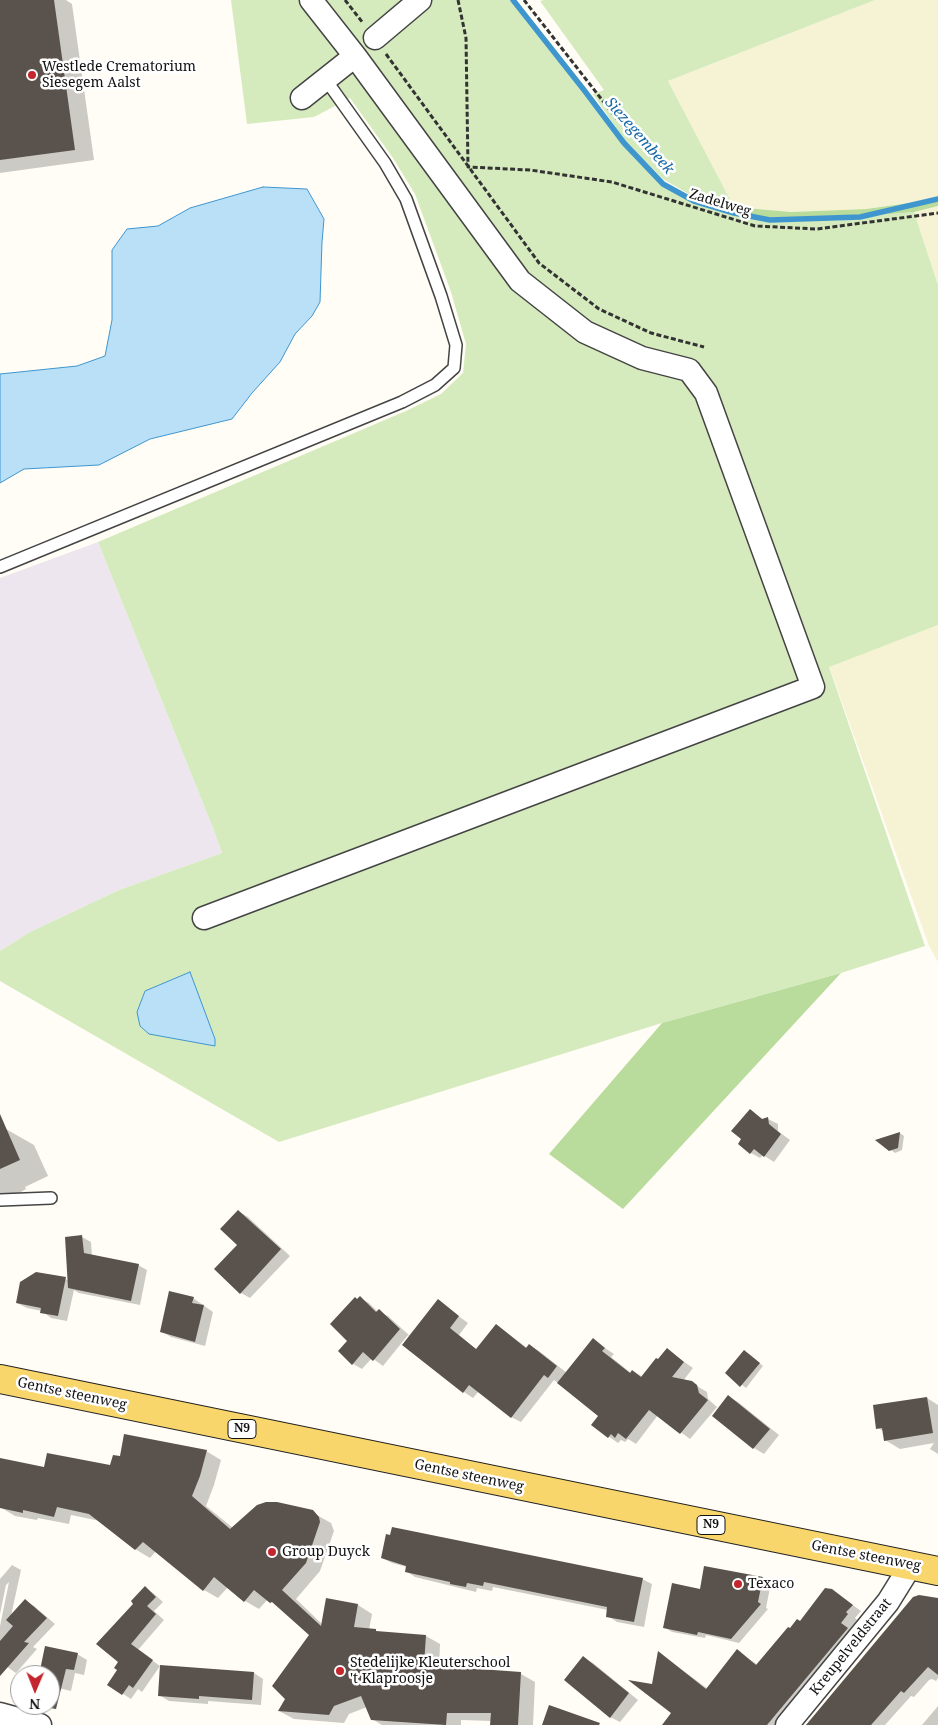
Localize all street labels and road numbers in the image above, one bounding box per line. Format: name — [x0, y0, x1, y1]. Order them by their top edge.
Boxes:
street label: Zadelweg — [687, 186, 753, 220]
street label: Gentse steenweg — [16, 1374, 128, 1414]
road number: N9 — [228, 1420, 256, 1438]
street label: Gentse steenweg — [413, 1456, 525, 1496]
road number: N9 — [697, 1516, 725, 1534]
street label: Gentse steenweg — [810, 1537, 922, 1575]
street label: Kreupelveldstraat — [807, 1595, 895, 1699]

